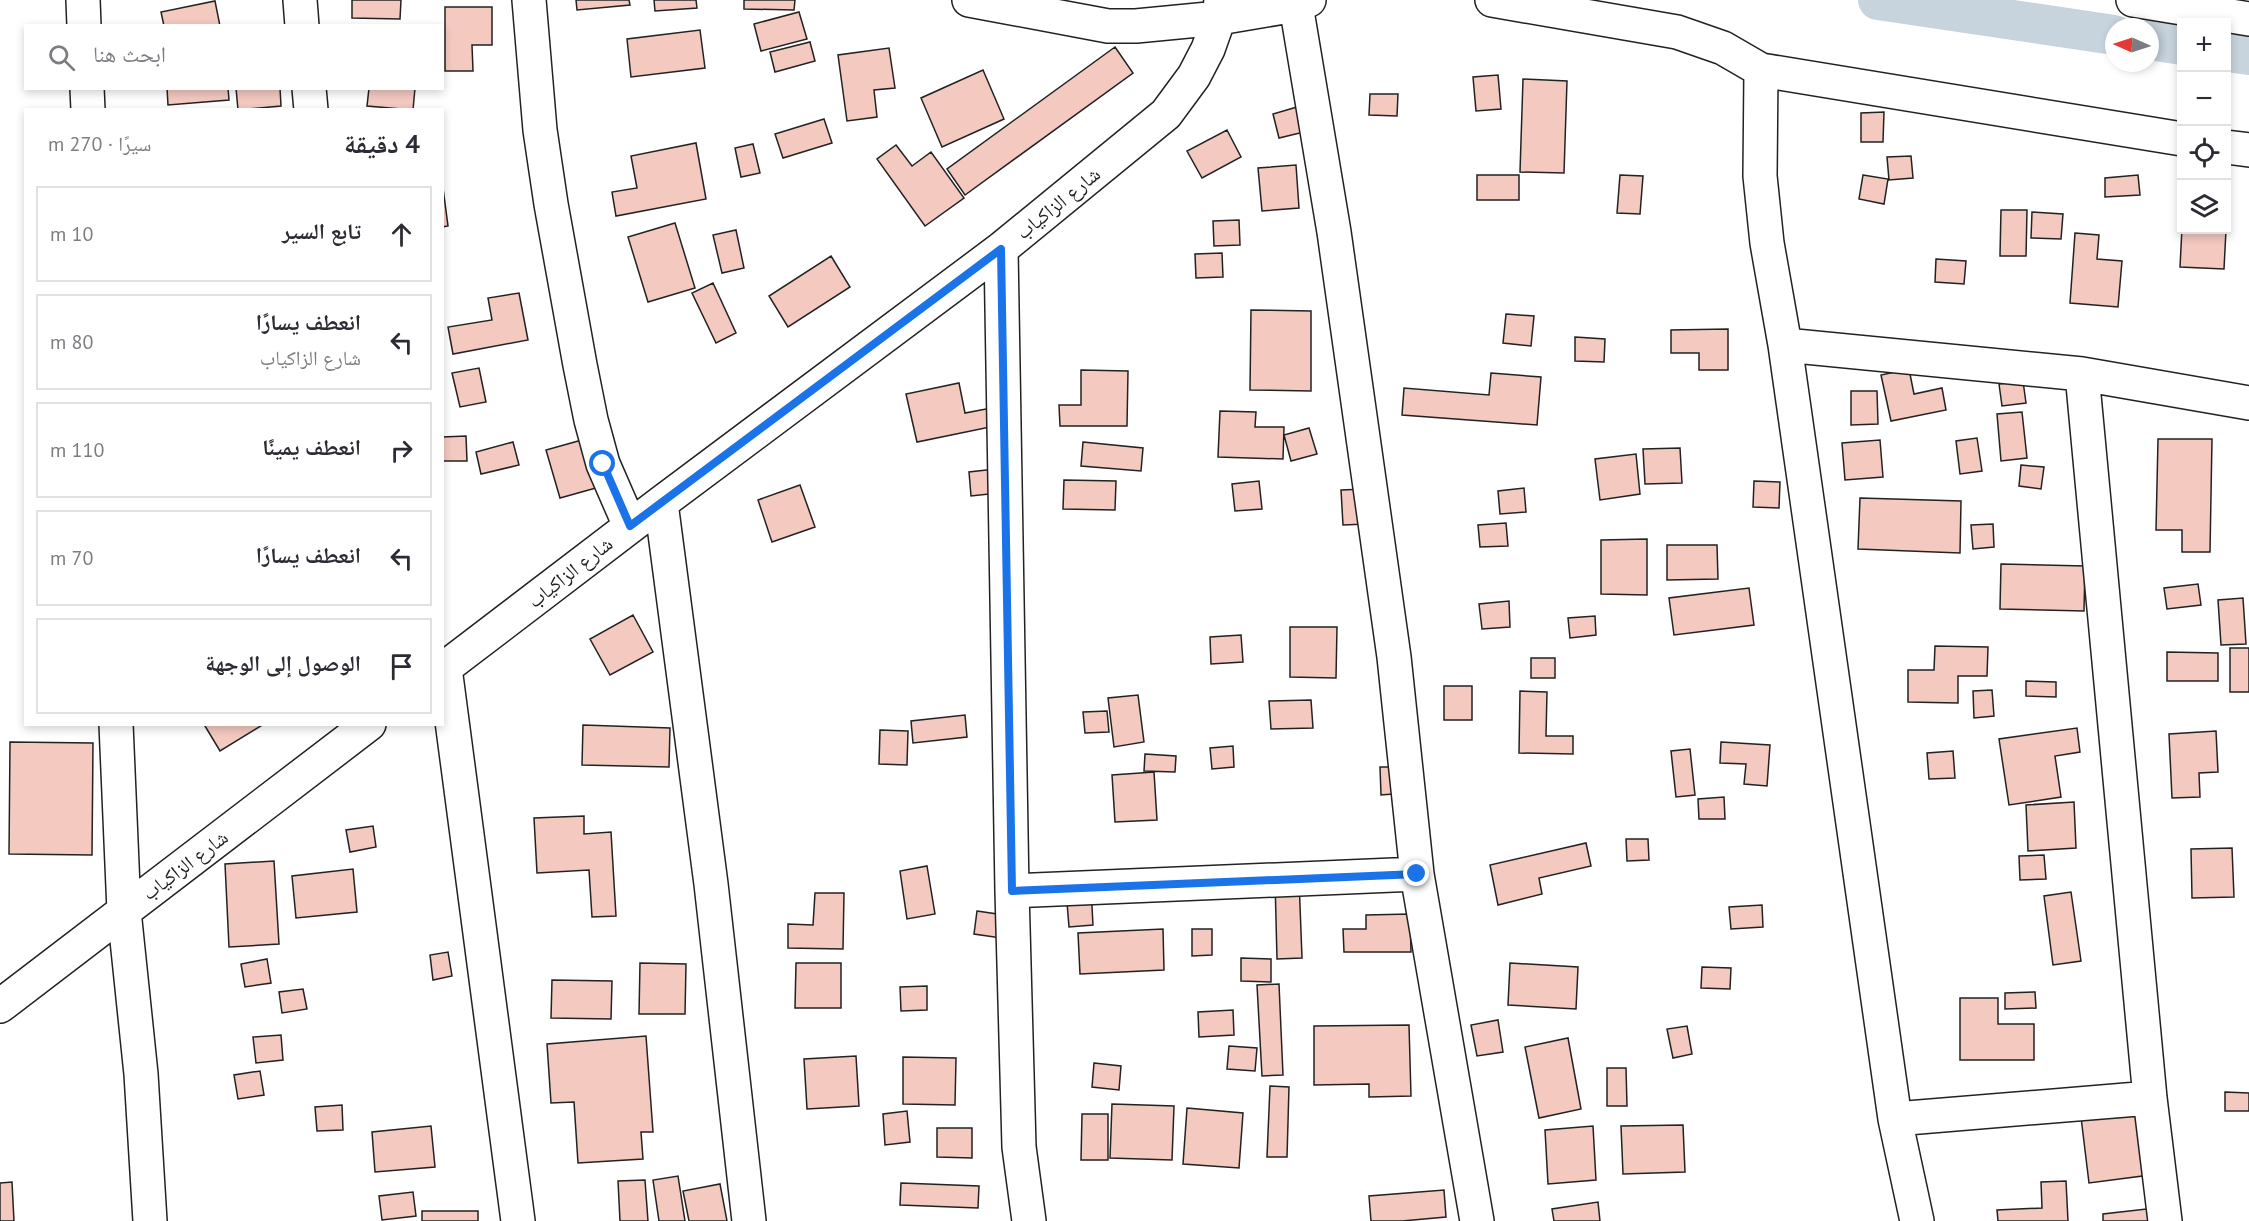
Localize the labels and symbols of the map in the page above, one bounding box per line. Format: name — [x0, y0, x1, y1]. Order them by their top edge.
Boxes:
north arrow — [2105, 18, 2159, 72]
street label: شارع الزاكياب — [1010, 161, 1106, 245]
route start — [589, 450, 615, 476]
street label: شارع الزاكياب — [522, 531, 618, 613]
street label: شارع الزاكياب — [137, 824, 233, 906]
route end — [1403, 860, 1429, 886]

